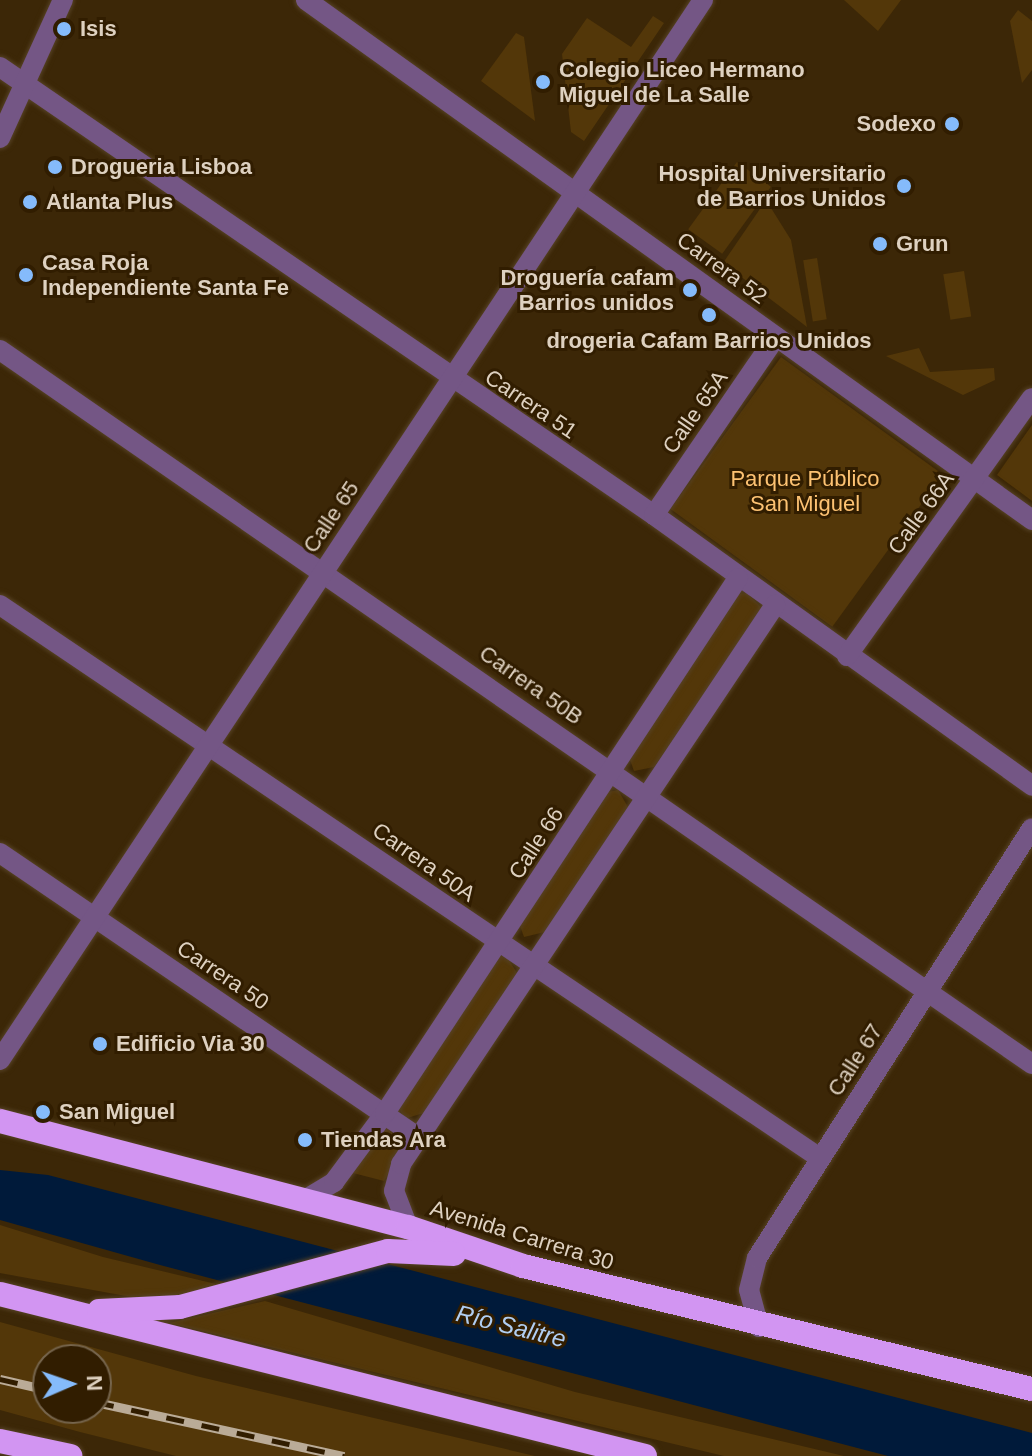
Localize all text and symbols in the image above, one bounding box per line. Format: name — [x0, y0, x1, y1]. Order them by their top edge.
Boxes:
place label: Isis — [80, 16, 117, 42]
marker: Isis — [55, 20, 73, 38]
place label: Colegio Liceo Hermano Miguel de La Salle — [559, 56, 805, 108]
marker: Colegio Liceo Hermano Miguel de La Salle — [534, 73, 552, 91]
place label: Sodexo — [857, 111, 936, 137]
marker: Sodexo — [943, 115, 961, 133]
place label: Drogueria Lisboa — [71, 154, 252, 180]
marker: Drogueria Lisboa — [46, 158, 64, 176]
place label: Hospital Universitario de Barrios Unidos — [659, 160, 886, 212]
marker: Hospital Universitario de Barrios Unidos — [893, 175, 915, 197]
place label: Atlanta Plus — [46, 189, 173, 215]
marker: Atlanta Plus — [21, 193, 39, 211]
street label: Carrera 52 — [672, 226, 772, 310]
place label: Grun — [896, 231, 949, 257]
marker: Grun — [871, 235, 889, 253]
place label: Casa Roja Independiente Santa Fe — [42, 249, 289, 300]
place label: Droguería cafam Barrios unidos — [500, 264, 674, 316]
marker: Casa Roja Independiente Santa Fe — [17, 266, 35, 284]
marker: Droguería cafam Barrios unidos — [681, 281, 699, 299]
marker: drogeria Cafam Barrios Unidos — [700, 306, 718, 324]
place label: drogeria Cafam Barrios Unidos — [546, 328, 872, 354]
street label: Carrera 51 — [480, 364, 582, 444]
street label: Calle 65A — [657, 365, 733, 459]
park label: Parque Público San Miguel — [730, 465, 880, 516]
street label: Calle 66A — [882, 467, 960, 559]
street label: Calle 65 — [297, 476, 365, 558]
street label: Carrera 50B — [474, 640, 588, 730]
street label: Calle 66 — [503, 802, 569, 884]
street label: Carrera 50A — [367, 817, 481, 907]
street label: Carrera 50 — [172, 935, 274, 1015]
street label: Calle 67 — [822, 1019, 888, 1101]
place label: Edificio Via 30 — [116, 1031, 265, 1057]
marker: Edificio Via 30 — [91, 1035, 109, 1053]
place label: San Miguel — [59, 1099, 175, 1125]
marker: San Miguel — [34, 1103, 52, 1121]
place label: Tiendas Ara — [321, 1127, 447, 1153]
marker: Tiendas Ara — [296, 1131, 314, 1149]
street label: Avenida Carrera 30 — [427, 1195, 617, 1275]
water label: Río Salitre — [453, 1298, 569, 1354]
north arrow — [32, 1344, 112, 1424]
text: N — [82, 1375, 107, 1392]

